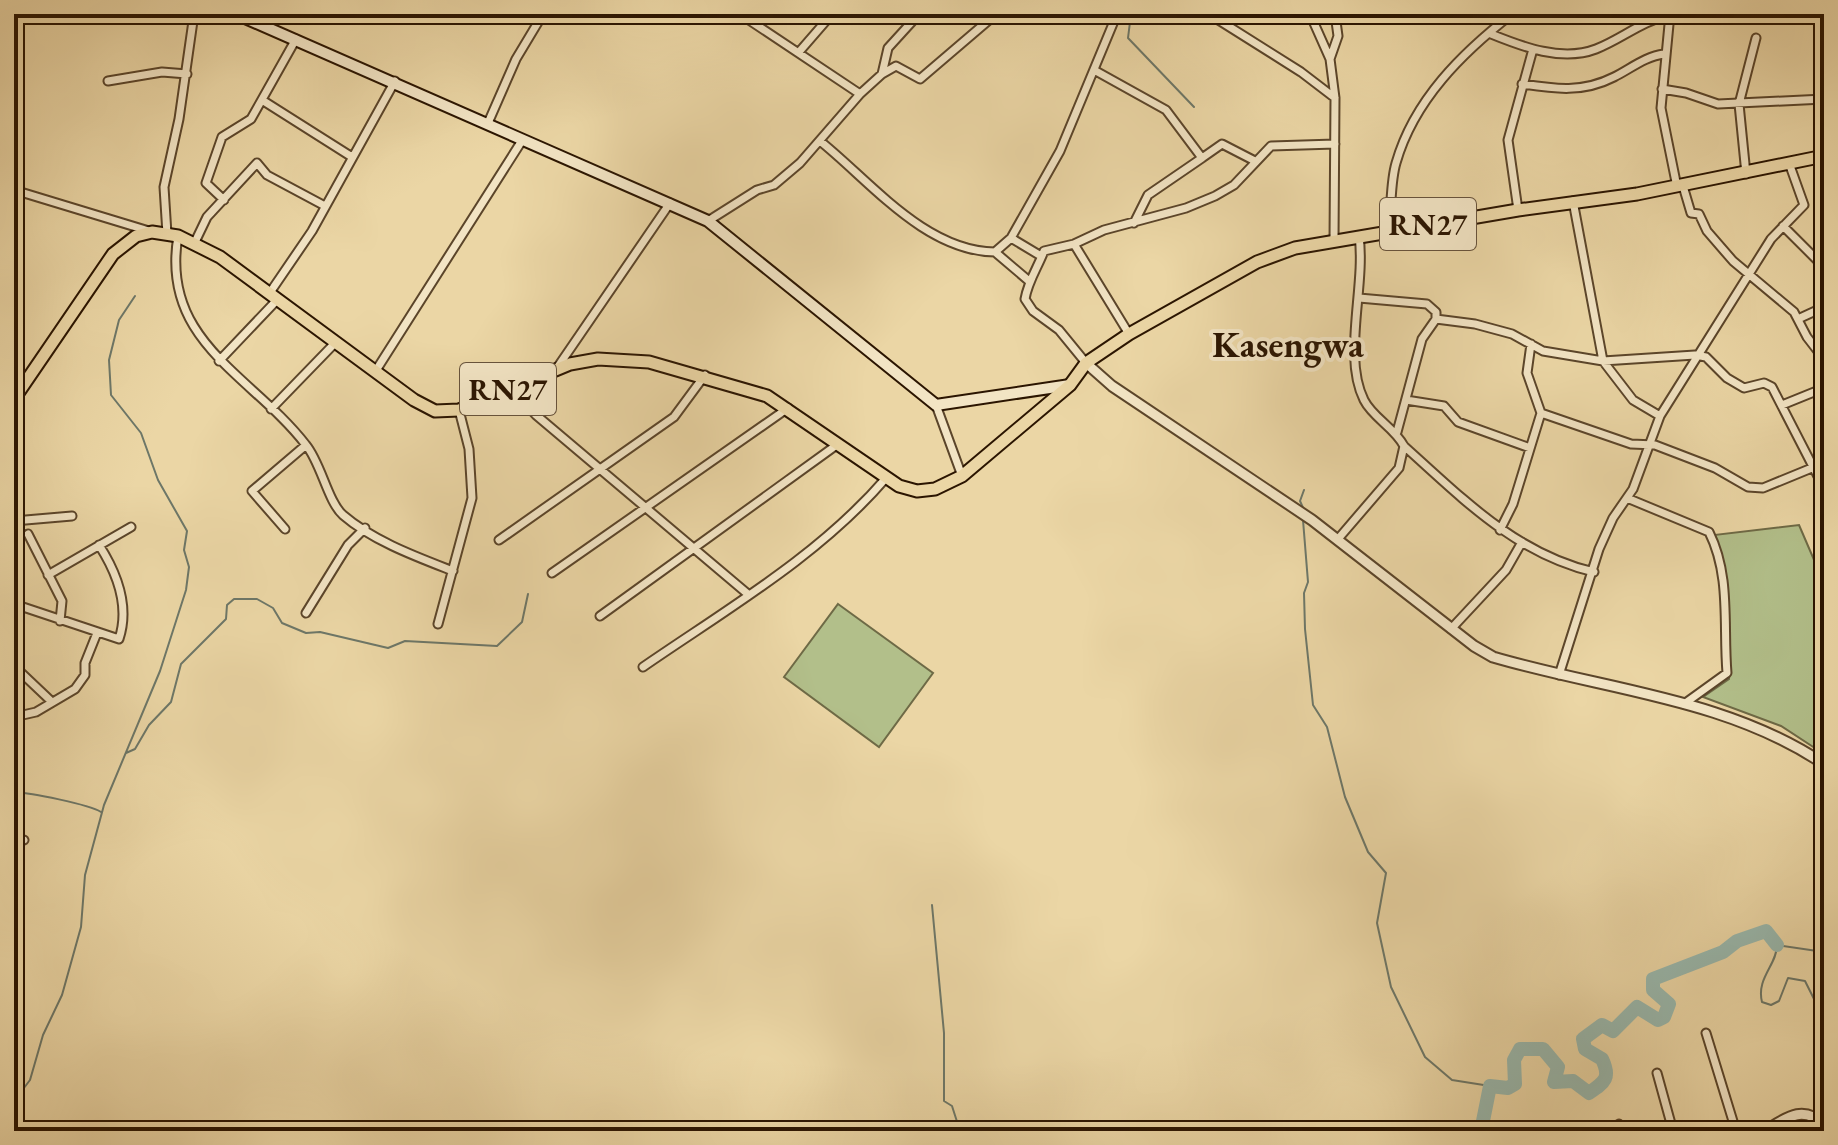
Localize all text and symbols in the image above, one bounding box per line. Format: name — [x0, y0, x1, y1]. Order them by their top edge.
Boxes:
road number: RN27 — [1380, 198, 1476, 250]
district label: Kasengwa — [1212, 321, 1364, 368]
road number: RN27 — [460, 363, 556, 415]

